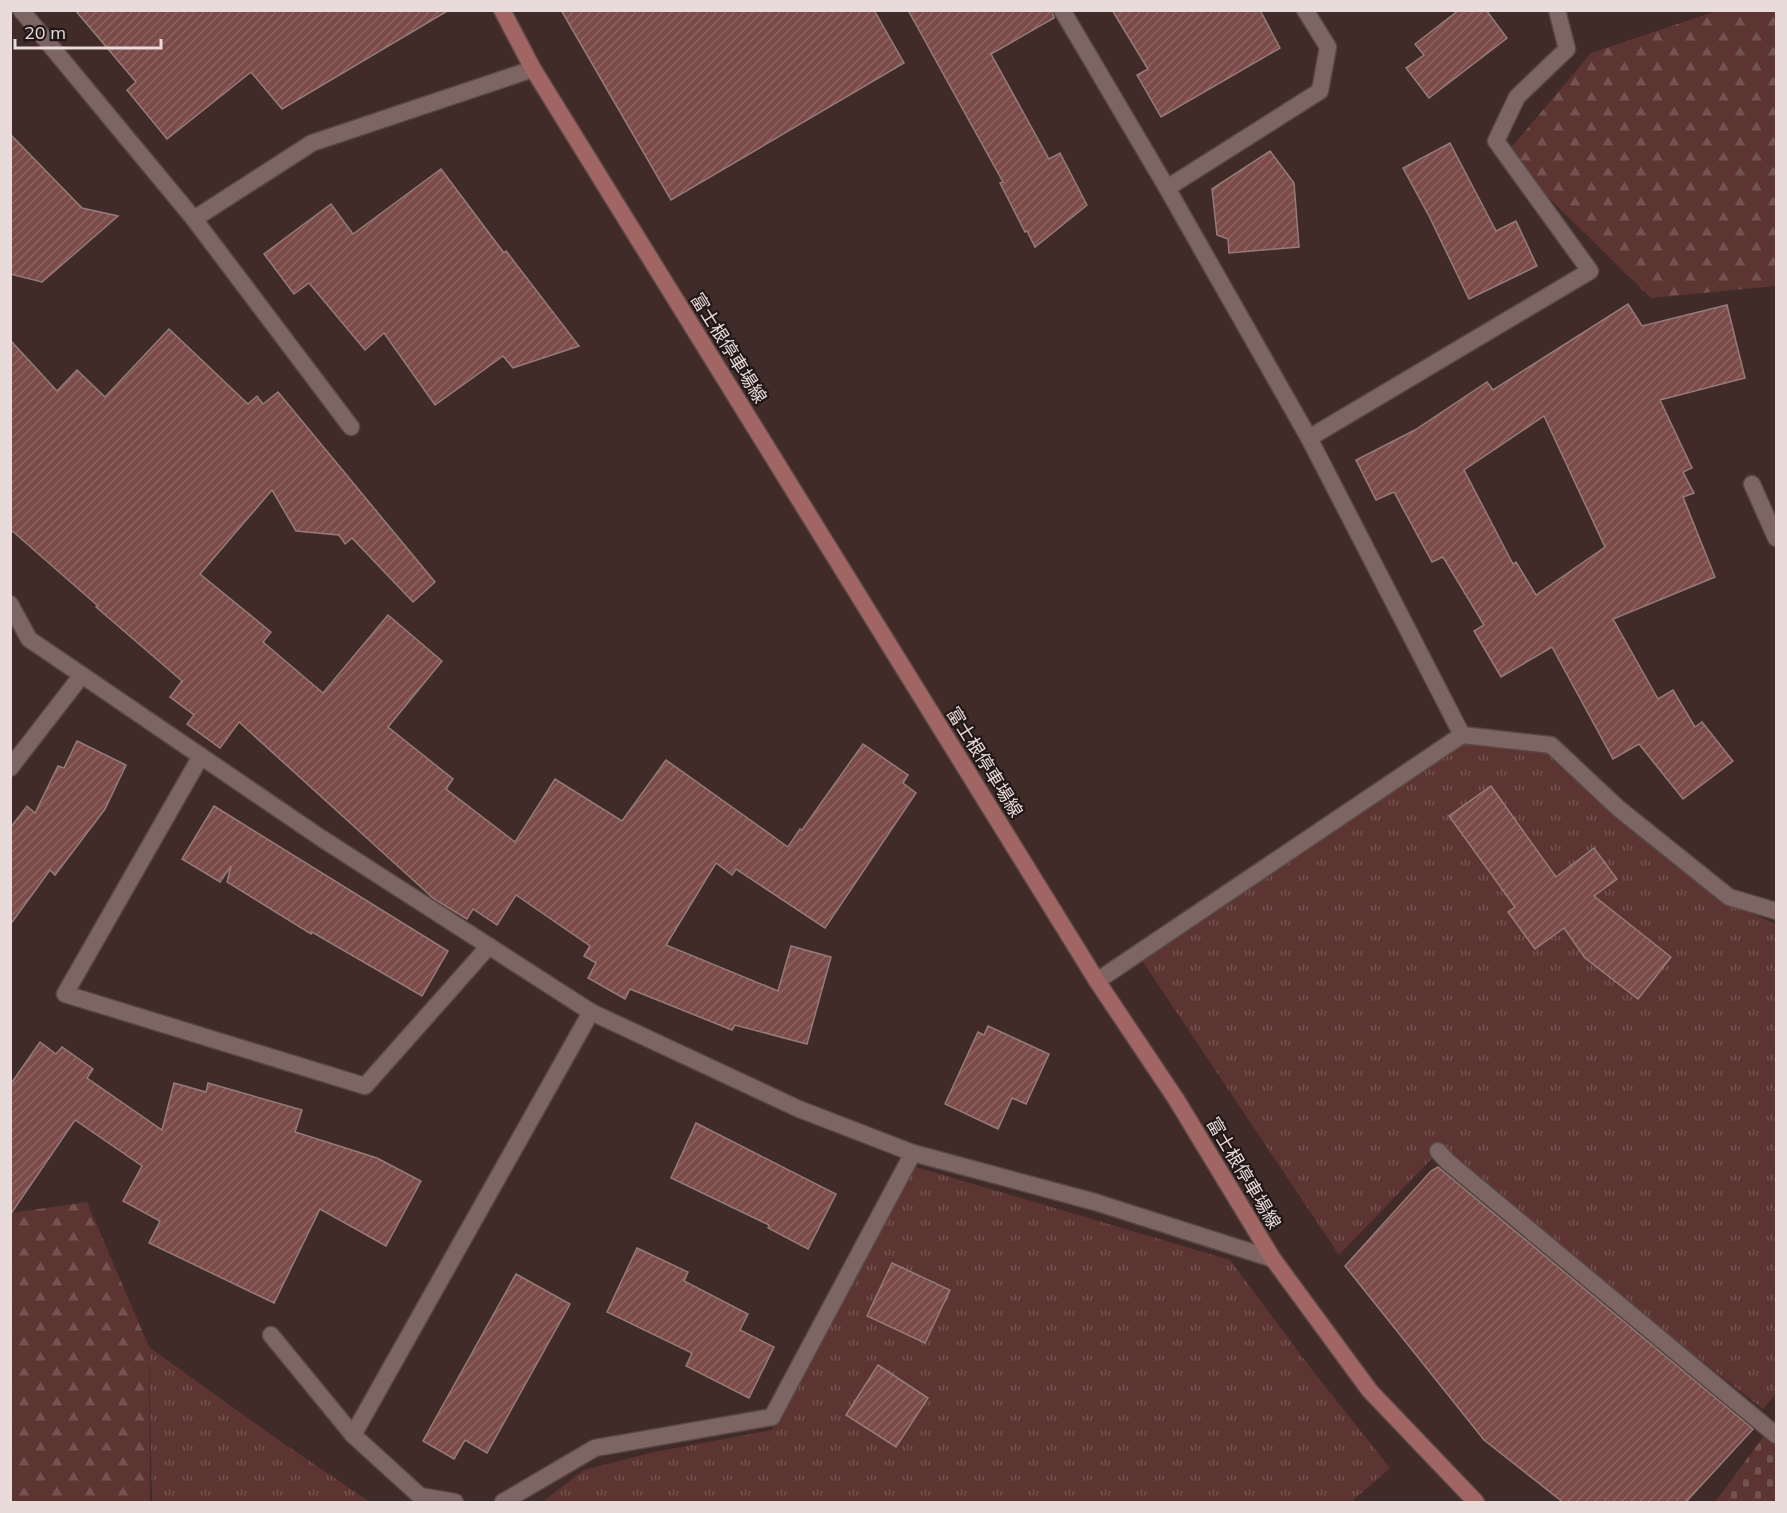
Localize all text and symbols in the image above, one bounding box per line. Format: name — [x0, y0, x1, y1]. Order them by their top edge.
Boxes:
scale bar — [15, 12, 160, 50]
text: 20 m — [24, 21, 66, 44]
street label: 富士根停車場線 — [686, 288, 772, 408]
street label: 富士根停車場線 — [942, 702, 1028, 822]
street label: 富士根停車場線 — [1202, 1113, 1286, 1233]

